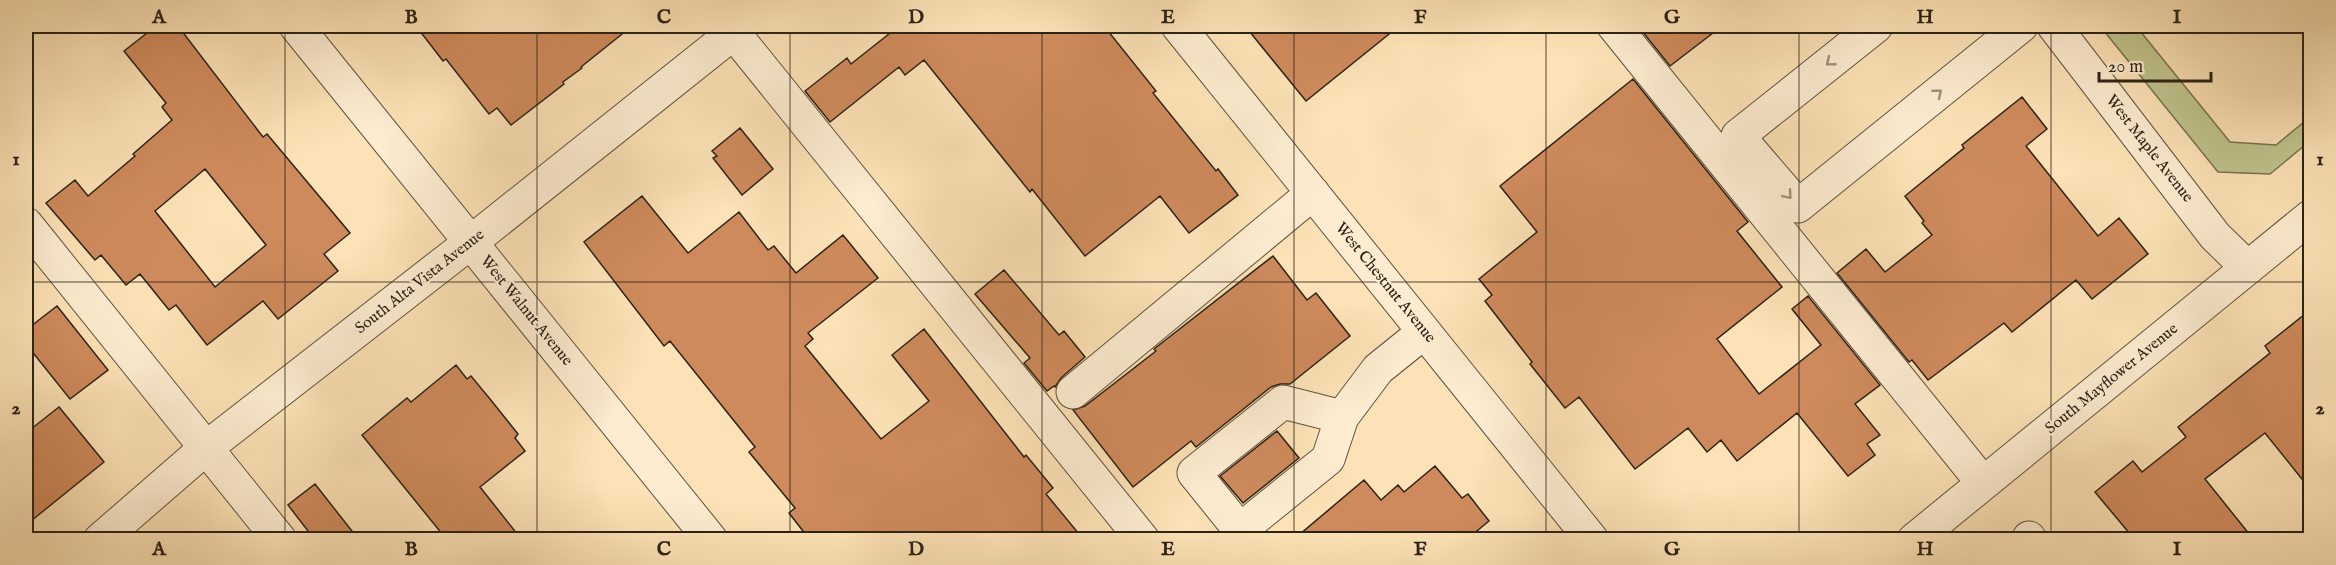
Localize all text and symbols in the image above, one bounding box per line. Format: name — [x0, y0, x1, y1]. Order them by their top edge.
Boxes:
text: A — [151, 5, 167, 30]
text: B — [404, 5, 418, 30]
text: C — [657, 5, 671, 30]
text: D — [908, 5, 924, 30]
text: E — [1161, 5, 1175, 30]
text: F — [1414, 5, 1427, 30]
text: G — [1664, 5, 1681, 30]
text: H — [1916, 5, 1934, 30]
text: I — [2173, 5, 2182, 30]
scale bar — [2099, 45, 2212, 83]
one-way arrow — [1826, 55, 1837, 66]
text: 20 m — [2108, 56, 2143, 79]
one-way arrow — [1931, 89, 1942, 100]
street label: West Maple Avenue — [2101, 91, 2197, 207]
text: 1 — [12, 147, 20, 172]
text: 1 — [2316, 147, 2324, 172]
one-way arrow — [1781, 188, 1792, 198]
street label: West Chestnut Avenue — [1330, 219, 1440, 347]
street label: South Alta Vista Avenue — [351, 225, 489, 339]
street label: West Walnut Avenue — [475, 252, 577, 370]
street label: South Mayflower Avenue — [2041, 319, 2183, 439]
text: 2 — [11, 396, 21, 421]
text: 2 — [2315, 396, 2325, 421]
text: A — [151, 537, 167, 562]
text: B — [404, 537, 418, 562]
text: C — [657, 537, 671, 562]
text: D — [908, 537, 924, 562]
text: E — [1161, 537, 1175, 562]
text: F — [1414, 537, 1427, 562]
text: G — [1664, 537, 1681, 562]
text: H — [1916, 537, 1934, 562]
text: I — [2173, 537, 2182, 562]

